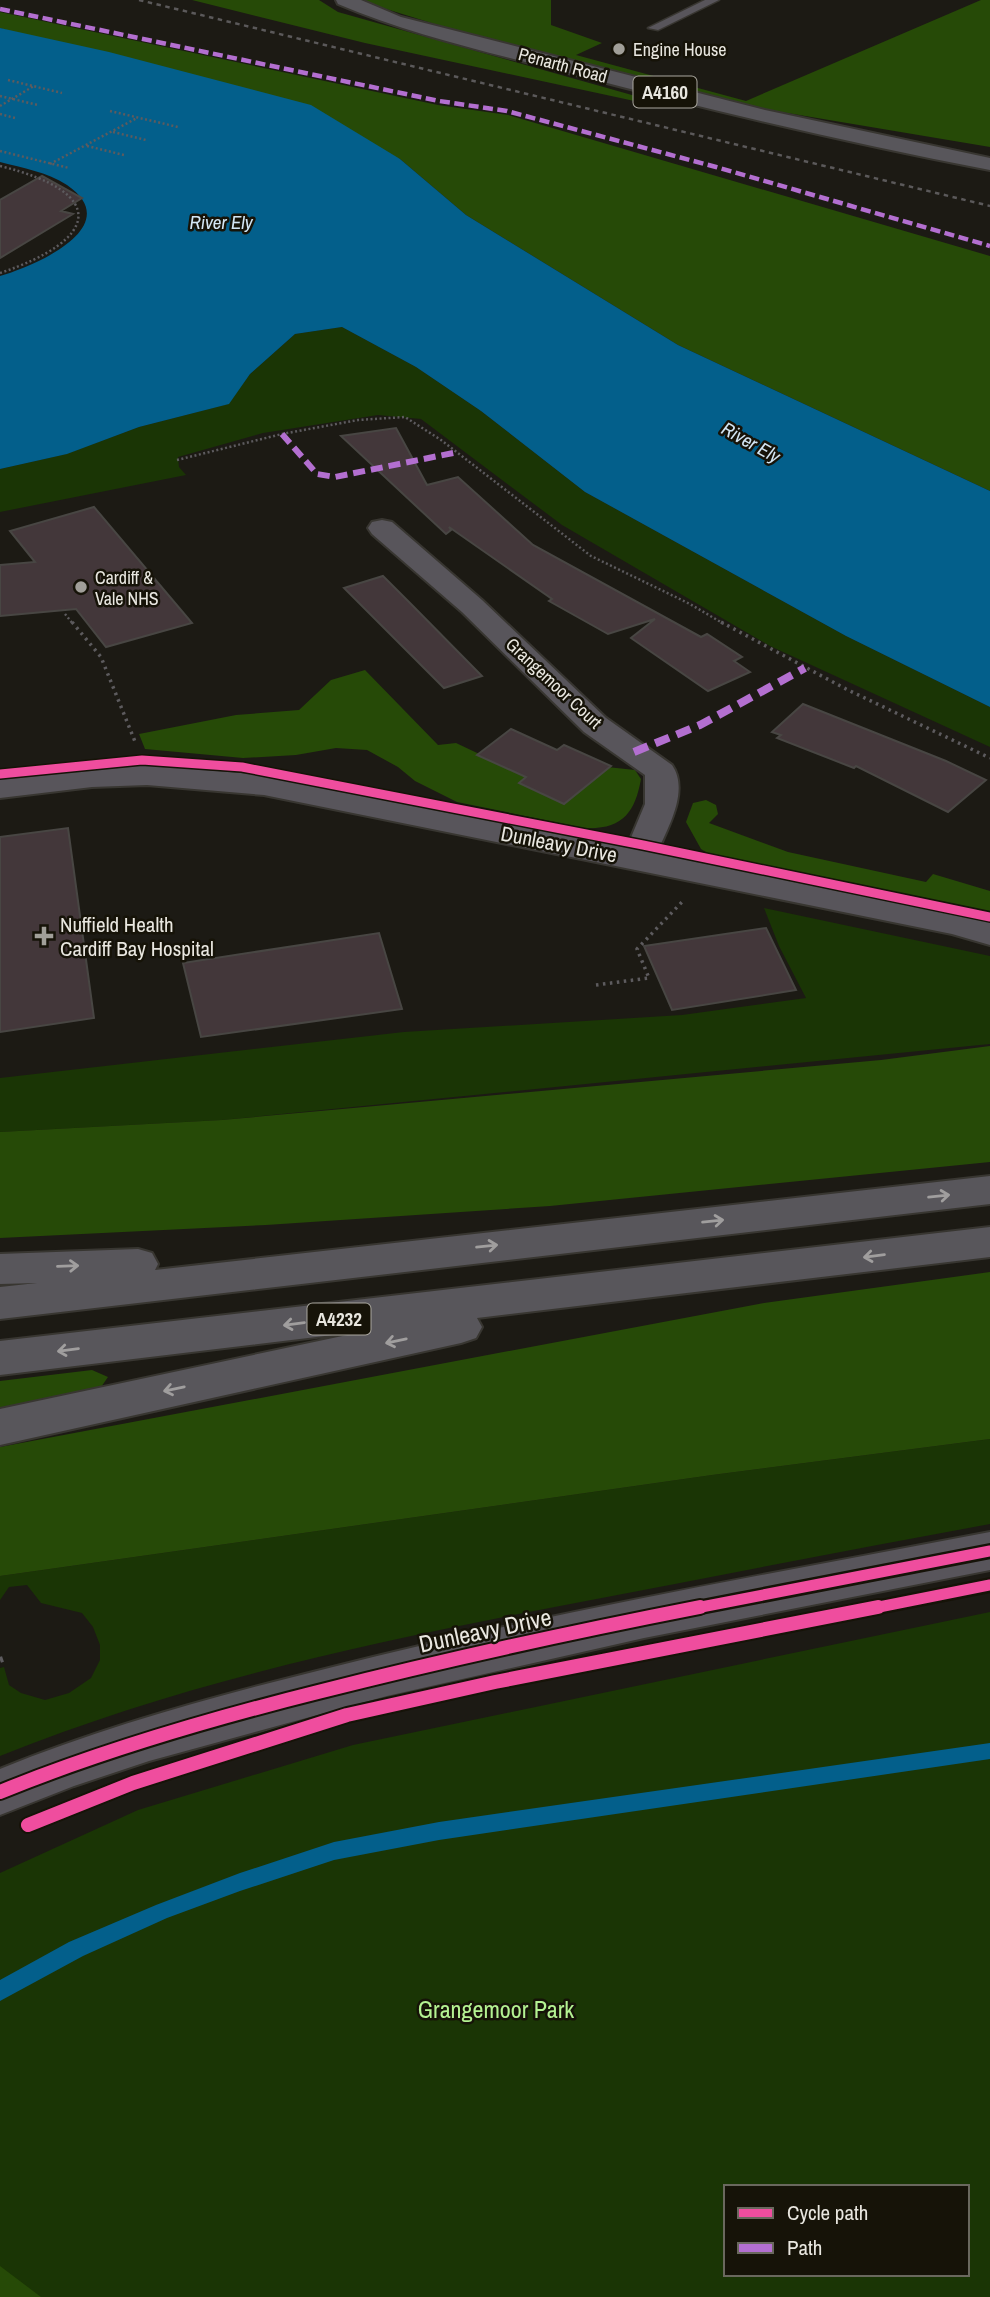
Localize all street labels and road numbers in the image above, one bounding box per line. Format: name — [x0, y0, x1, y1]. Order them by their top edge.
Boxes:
street label: Penarth Road — [516, 41, 610, 89]
road number: A4160 — [634, 76, 696, 108]
street label: Grangemoor Court — [500, 632, 608, 734]
street label: Dunleavy Drive — [498, 819, 620, 869]
road number: A4232 — [308, 1303, 370, 1334]
street label: Dunleavy Drive — [416, 1600, 554, 1660]

